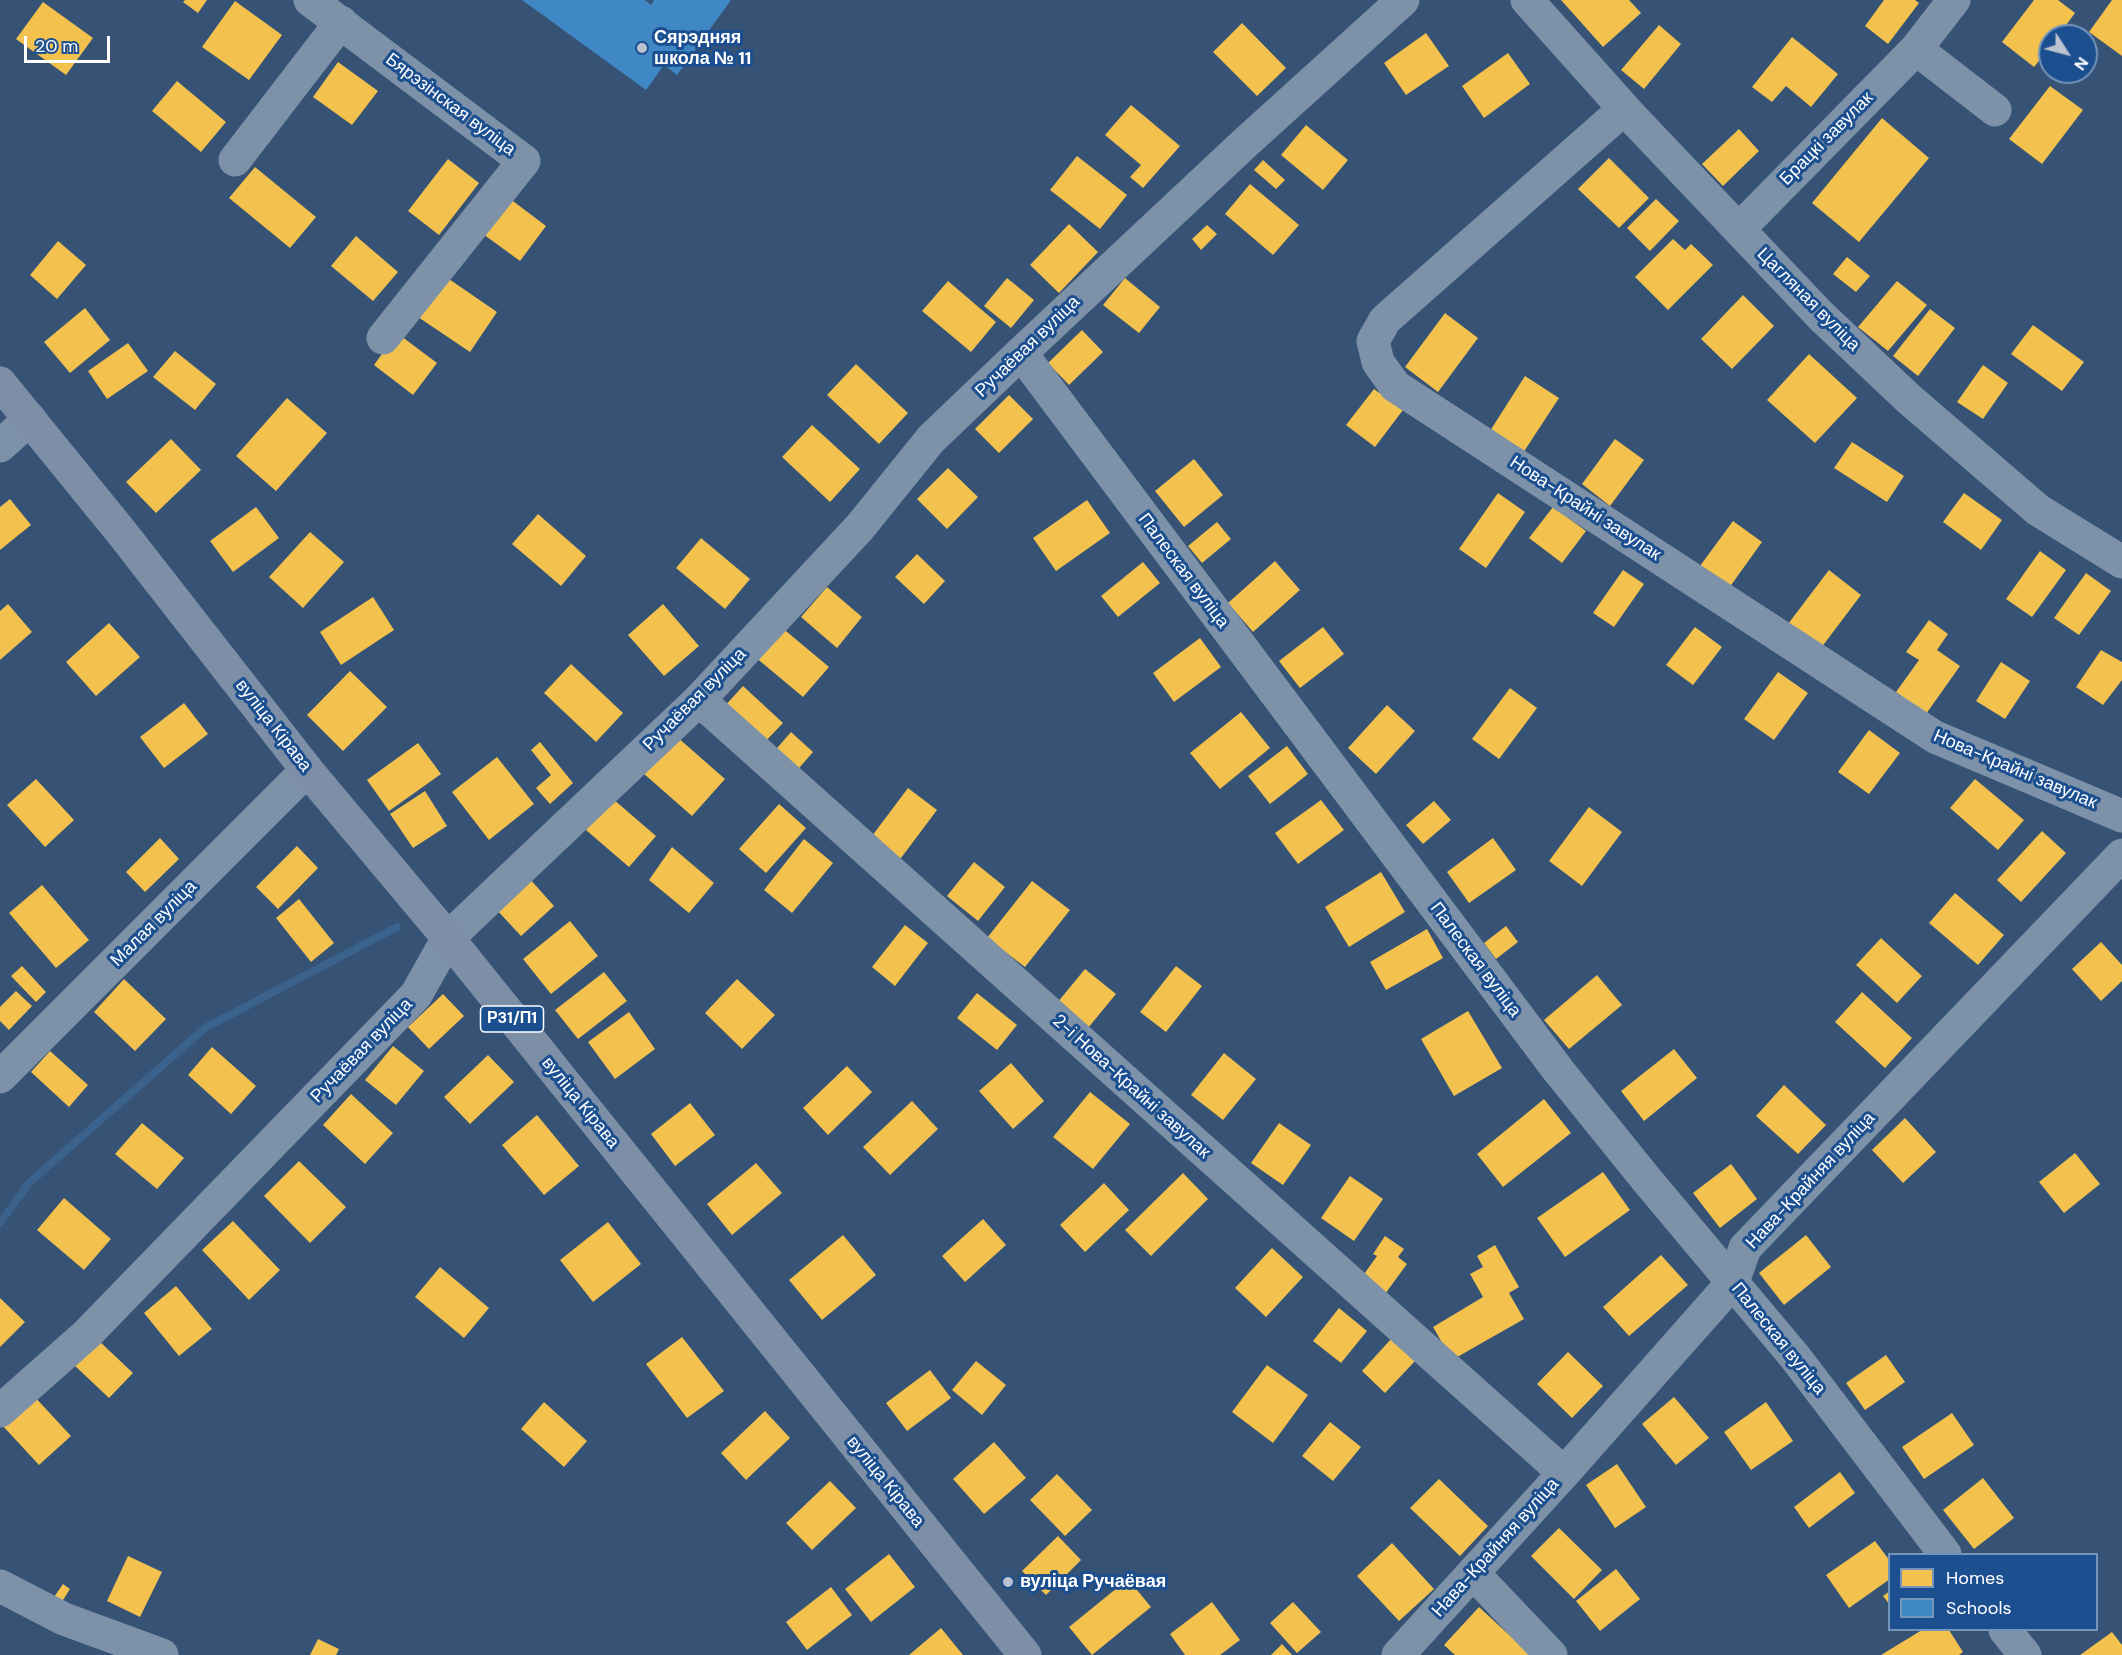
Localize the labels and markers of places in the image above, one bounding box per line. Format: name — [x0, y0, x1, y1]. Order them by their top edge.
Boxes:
place label: Сярэдняя школа № 11 — [654, 27, 751, 70]
marker: Сярэдняя школа № 11 — [635, 41, 649, 55]
place label: вуліца Ручаёвая — [1020, 1571, 1166, 1593]
marker: вуліца Ручаёвая — [1001, 1575, 1015, 1589]

